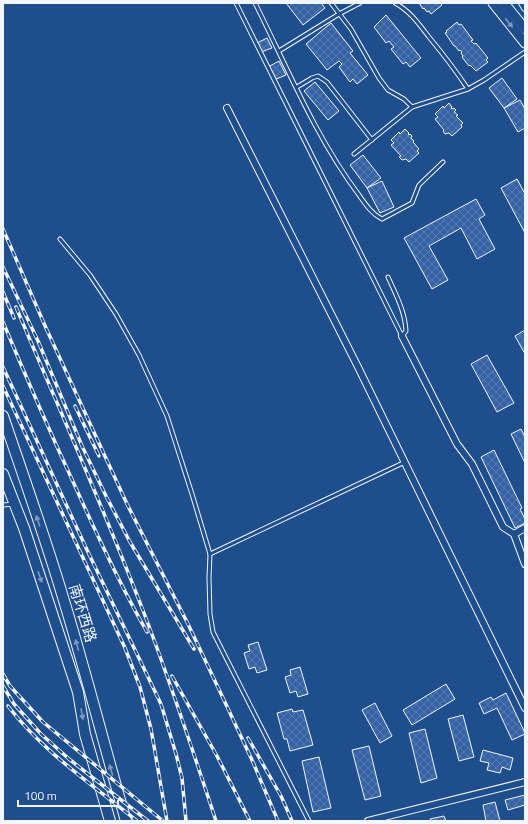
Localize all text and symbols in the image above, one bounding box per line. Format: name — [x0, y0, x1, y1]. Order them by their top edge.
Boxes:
one-way arrow — [505, 18, 514, 29]
one-way arrow — [35, 514, 41, 526]
one-way arrow — [37, 571, 43, 583]
street label: 南环西路 — [63, 581, 103, 645]
one-way arrow — [74, 638, 80, 650]
one-way arrow — [79, 708, 85, 720]
one-way arrow — [108, 764, 114, 776]
scale bar — [18, 782, 118, 808]
text: 100 m — [24, 786, 57, 805]

